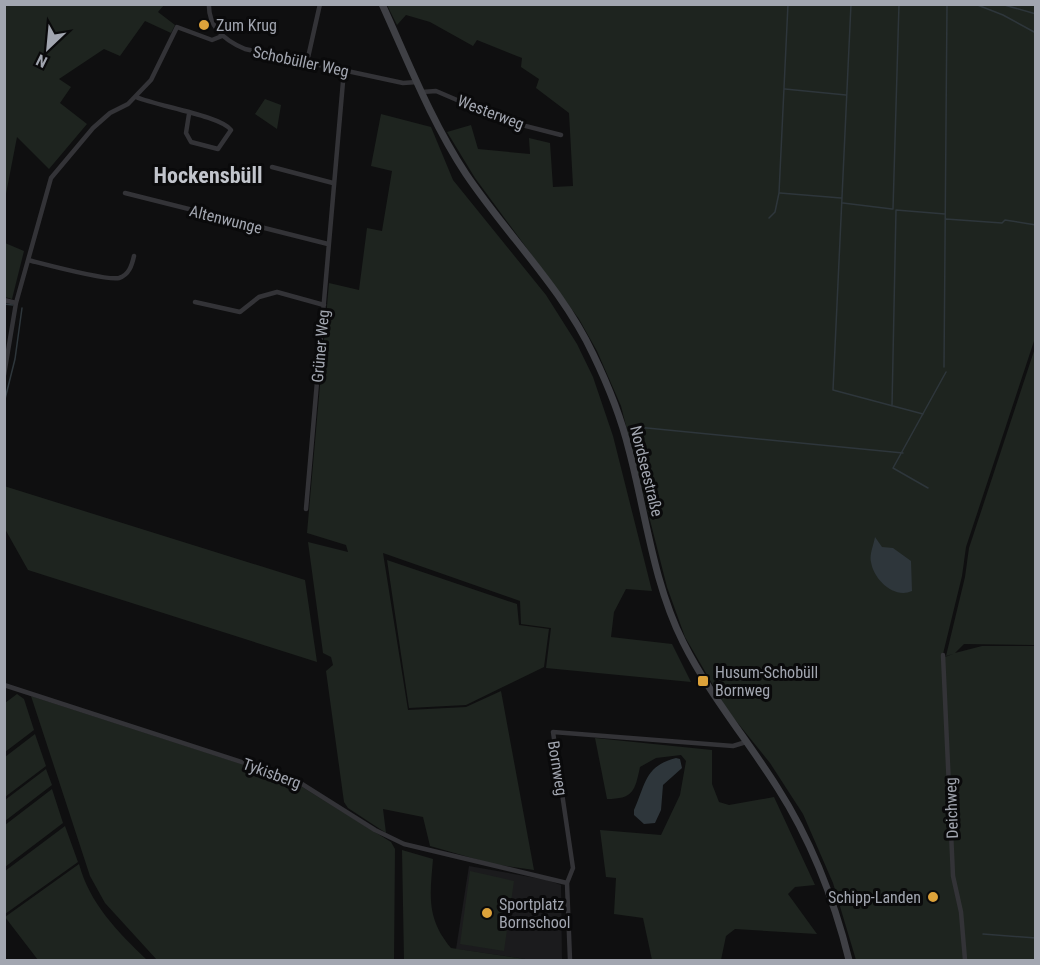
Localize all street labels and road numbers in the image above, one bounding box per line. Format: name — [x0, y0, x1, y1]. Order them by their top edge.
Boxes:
street label: Schobüller Weg — [251, 42, 351, 81]
street label: Westerweg — [455, 91, 527, 134]
street label: Altenwunge — [188, 201, 264, 238]
street label: Grüner Weg — [308, 309, 333, 383]
street label: Nordseestraße — [626, 424, 667, 519]
street label: Bornweg — [544, 739, 571, 797]
street label: Tykisberg — [240, 754, 304, 793]
street label: Deichweg — [941, 777, 962, 839]

